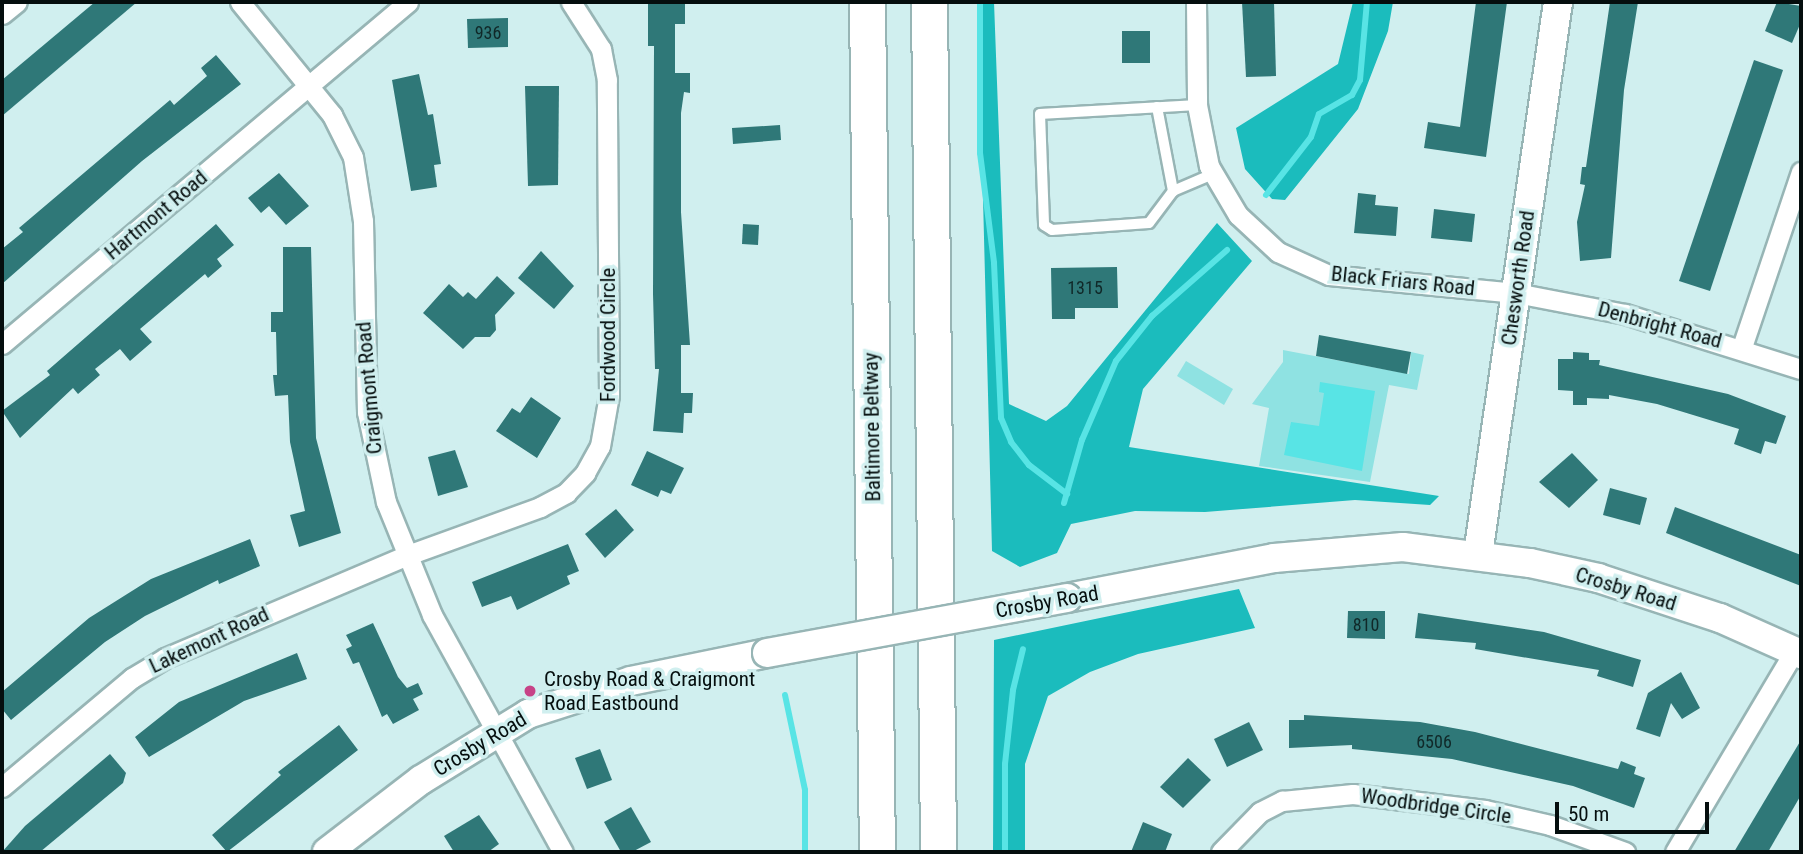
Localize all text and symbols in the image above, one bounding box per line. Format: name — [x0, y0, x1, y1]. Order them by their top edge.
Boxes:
house number: 936 — [475, 22, 501, 44]
street label: Hartmont Road — [100, 165, 212, 265]
street label: Chesworth Road — [1496, 209, 1540, 347]
street label: Black Friars Road — [1330, 261, 1476, 301]
street label: Fordwood Circle — [595, 268, 621, 402]
house number: 1315 — [1067, 277, 1103, 299]
street label: Denbright Road — [1595, 296, 1725, 354]
street label: Craigmont Road — [351, 321, 387, 455]
street label: Baltimore Beltway — [858, 352, 886, 502]
street label: Crosby Road — [1572, 562, 1680, 616]
street label: Crosby Road — [994, 581, 1100, 623]
street label: Lakemont Road — [145, 601, 273, 679]
house number: 810 — [1353, 614, 1379, 636]
place label: Crosby Road & Craigmont Road Eastbound — [544, 666, 755, 716]
marker: Crosby Road & Craigmont Road Eastbound — [522, 683, 538, 699]
street label: Crosby Road — [429, 706, 531, 782]
house number: 6506 — [1416, 731, 1452, 753]
street label: Woodbridge Circle — [1359, 783, 1513, 829]
scale bar — [1558, 788, 1712, 832]
text: 50 m — [1568, 802, 1609, 826]

